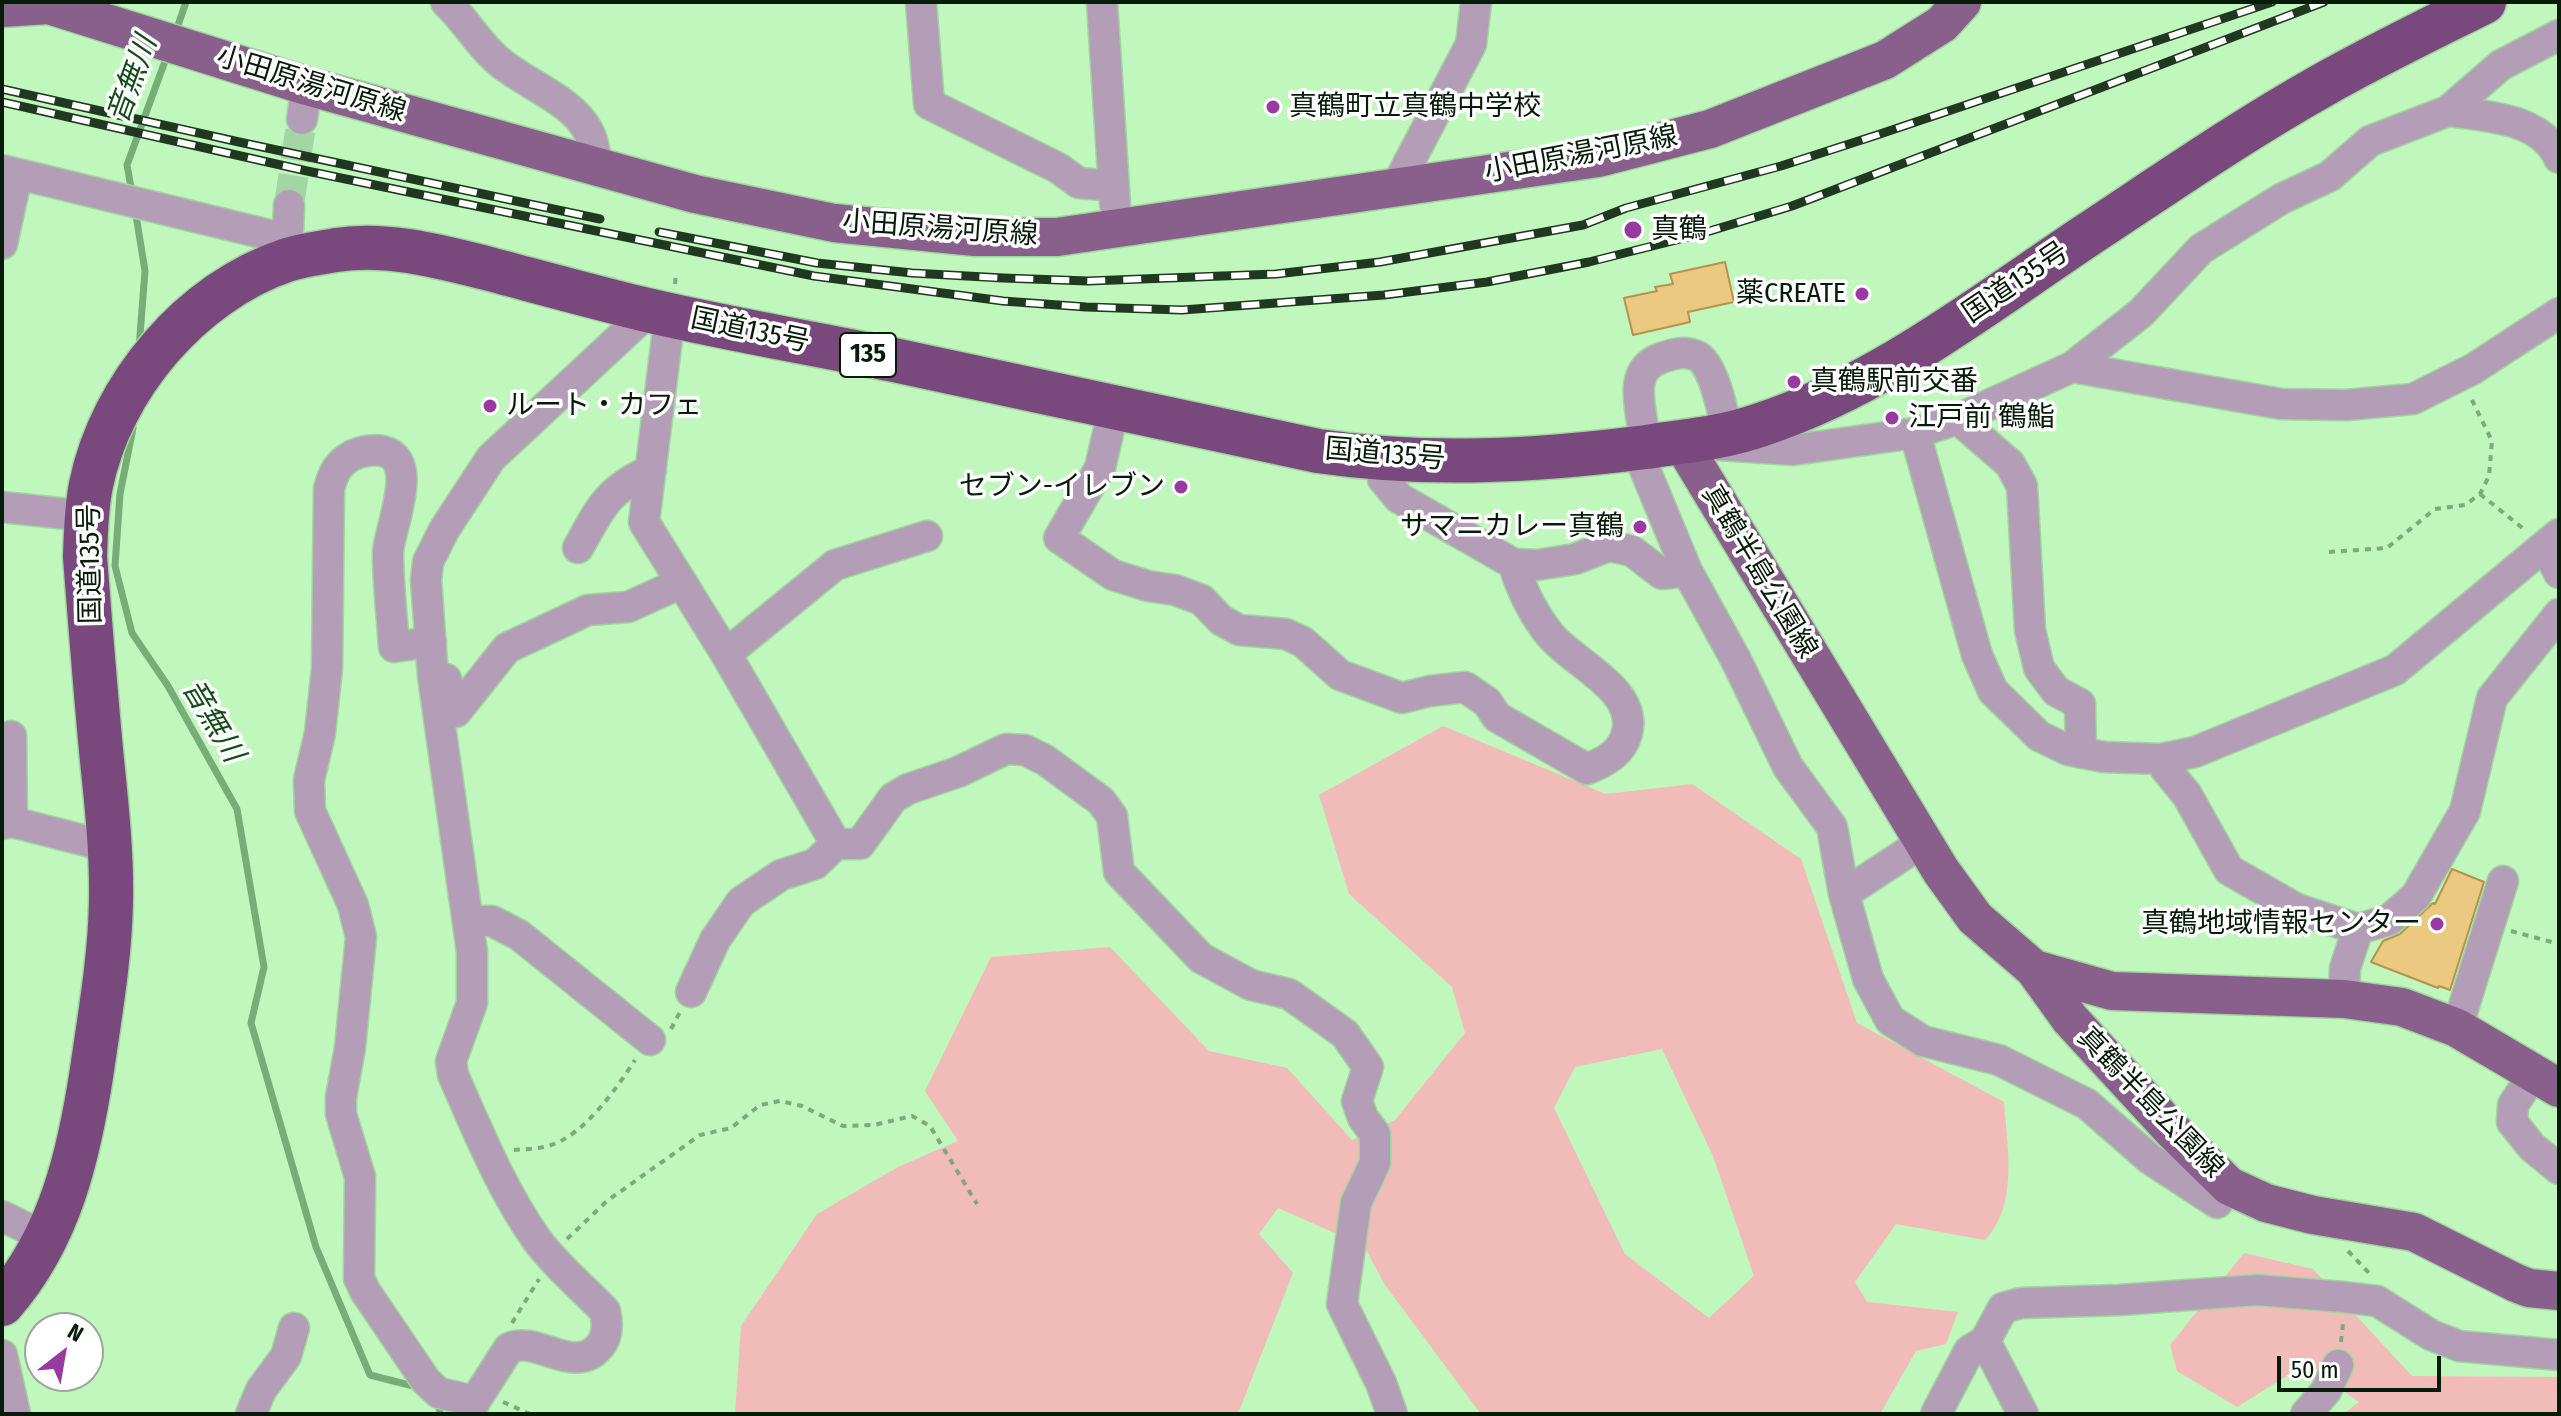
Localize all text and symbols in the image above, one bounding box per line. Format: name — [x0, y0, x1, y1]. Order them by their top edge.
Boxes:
water label: 音無川 — [101, 32, 165, 128]
street label: 小田原湯河原線 — [212, 40, 410, 130]
place label: 真鶴町立真鶴中学校 — [1289, 90, 1541, 124]
marker: 真鶴町立真鶴中学校 — [1264, 98, 1282, 116]
street label: 小田原湯河原線 — [1482, 120, 1680, 190]
street label: 小田原湯河原線 — [841, 205, 1039, 253]
place label: 真鶴 — [1651, 213, 1707, 247]
marker: 真鶴 — [1622, 219, 1644, 241]
street label: 国道135号 — [1957, 235, 2075, 331]
place label: 薬CREATE — [1736, 277, 1846, 311]
marker: 薬CREATE — [1853, 285, 1871, 303]
street label: 国道135号 — [688, 302, 812, 360]
road number: 135 — [840, 333, 896, 377]
place label: 真鶴駅前交番 — [1810, 365, 1978, 399]
marker: 真鶴駅前交番 — [1785, 373, 1803, 391]
place label: ルート・カフェ — [506, 389, 702, 423]
marker: ルート・カフェ — [481, 397, 499, 415]
place label: 江戸前 鶴鮨 — [1908, 401, 2055, 435]
marker: 江戸前 鶴鮨 — [1883, 409, 1901, 427]
street label: 国道135号 — [1324, 433, 1446, 477]
place label: セブン-イレブン — [959, 470, 1165, 504]
marker: セブン-イレブン — [1172, 478, 1190, 496]
street label: 真鶴半島公園線 — [1694, 479, 1824, 665]
street label: 国道135号 — [73, 504, 109, 624]
place label: サマニカレー真鶴 — [1400, 510, 1624, 544]
marker: サマニカレー真鶴 — [1631, 518, 1649, 536]
water label: 音無川 — [173, 673, 251, 769]
place label: 真鶴地域情報センター — [2141, 907, 2421, 941]
marker: 真鶴地域情報センター — [2428, 915, 2446, 933]
street label: 真鶴半島公園線 — [2070, 1021, 2230, 1185]
north arrow — [24, 1312, 104, 1392]
text: N — [63, 1318, 88, 1348]
scale bar — [2281, 1340, 2445, 1390]
text: 50 m — [2291, 1356, 2339, 1384]

